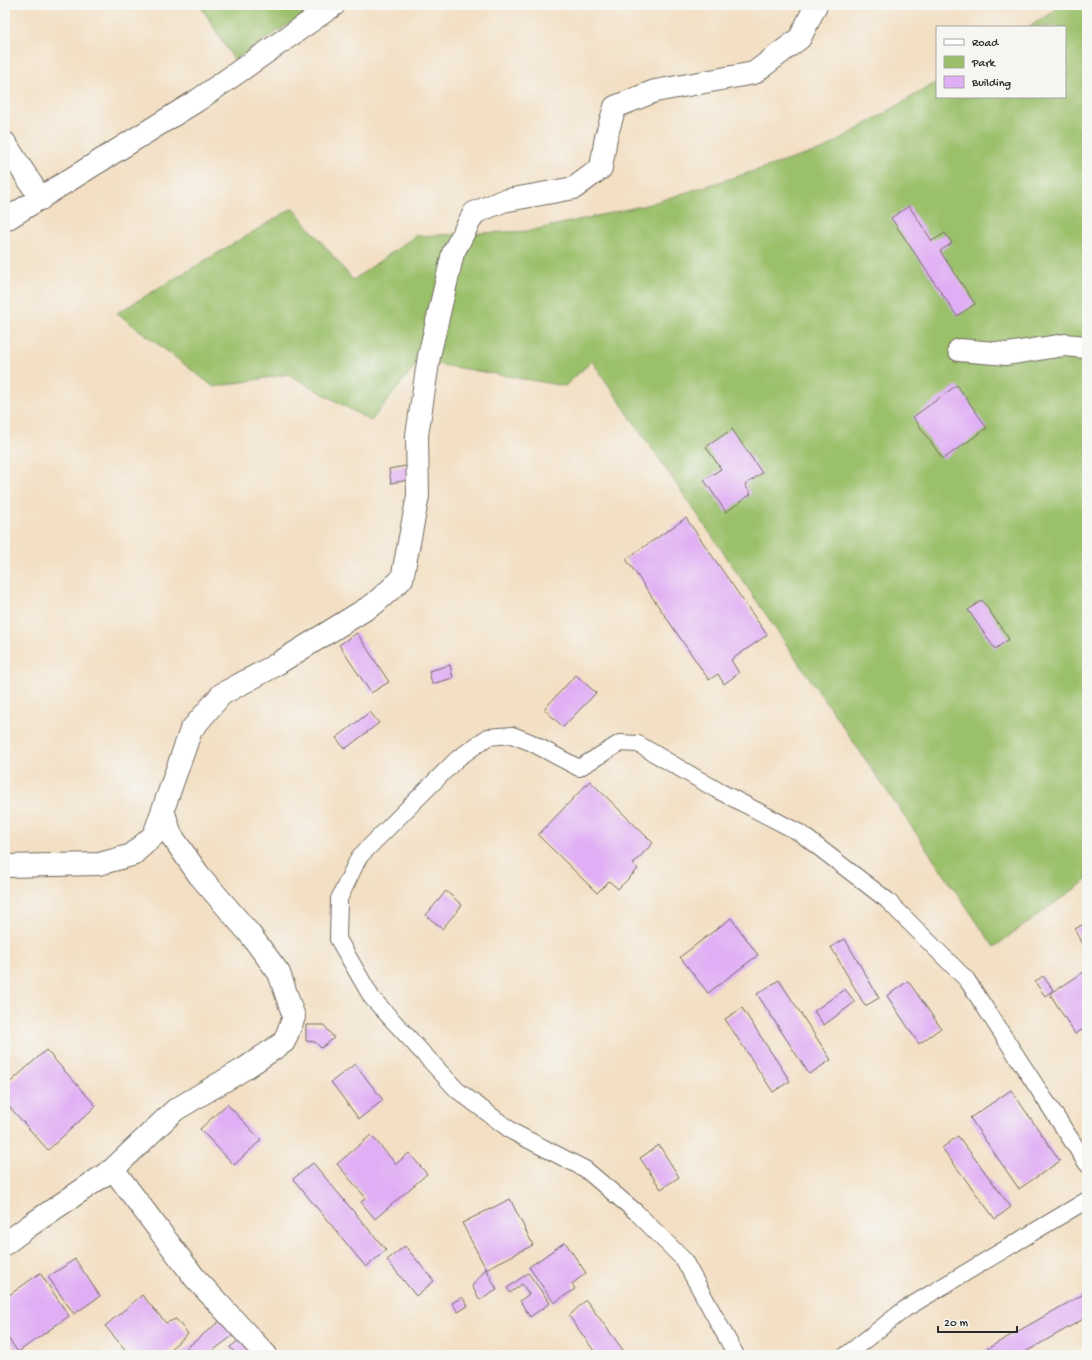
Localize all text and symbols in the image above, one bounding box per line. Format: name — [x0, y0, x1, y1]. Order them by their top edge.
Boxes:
legend — [936, 26, 1066, 98]
text: Road — [972, 37, 999, 51]
text: Park — [971, 57, 997, 71]
text: Building — [971, 77, 1011, 91]
scale bar — [938, 1308, 1017, 1334]
text: 20 m — [944, 1317, 969, 1331]

